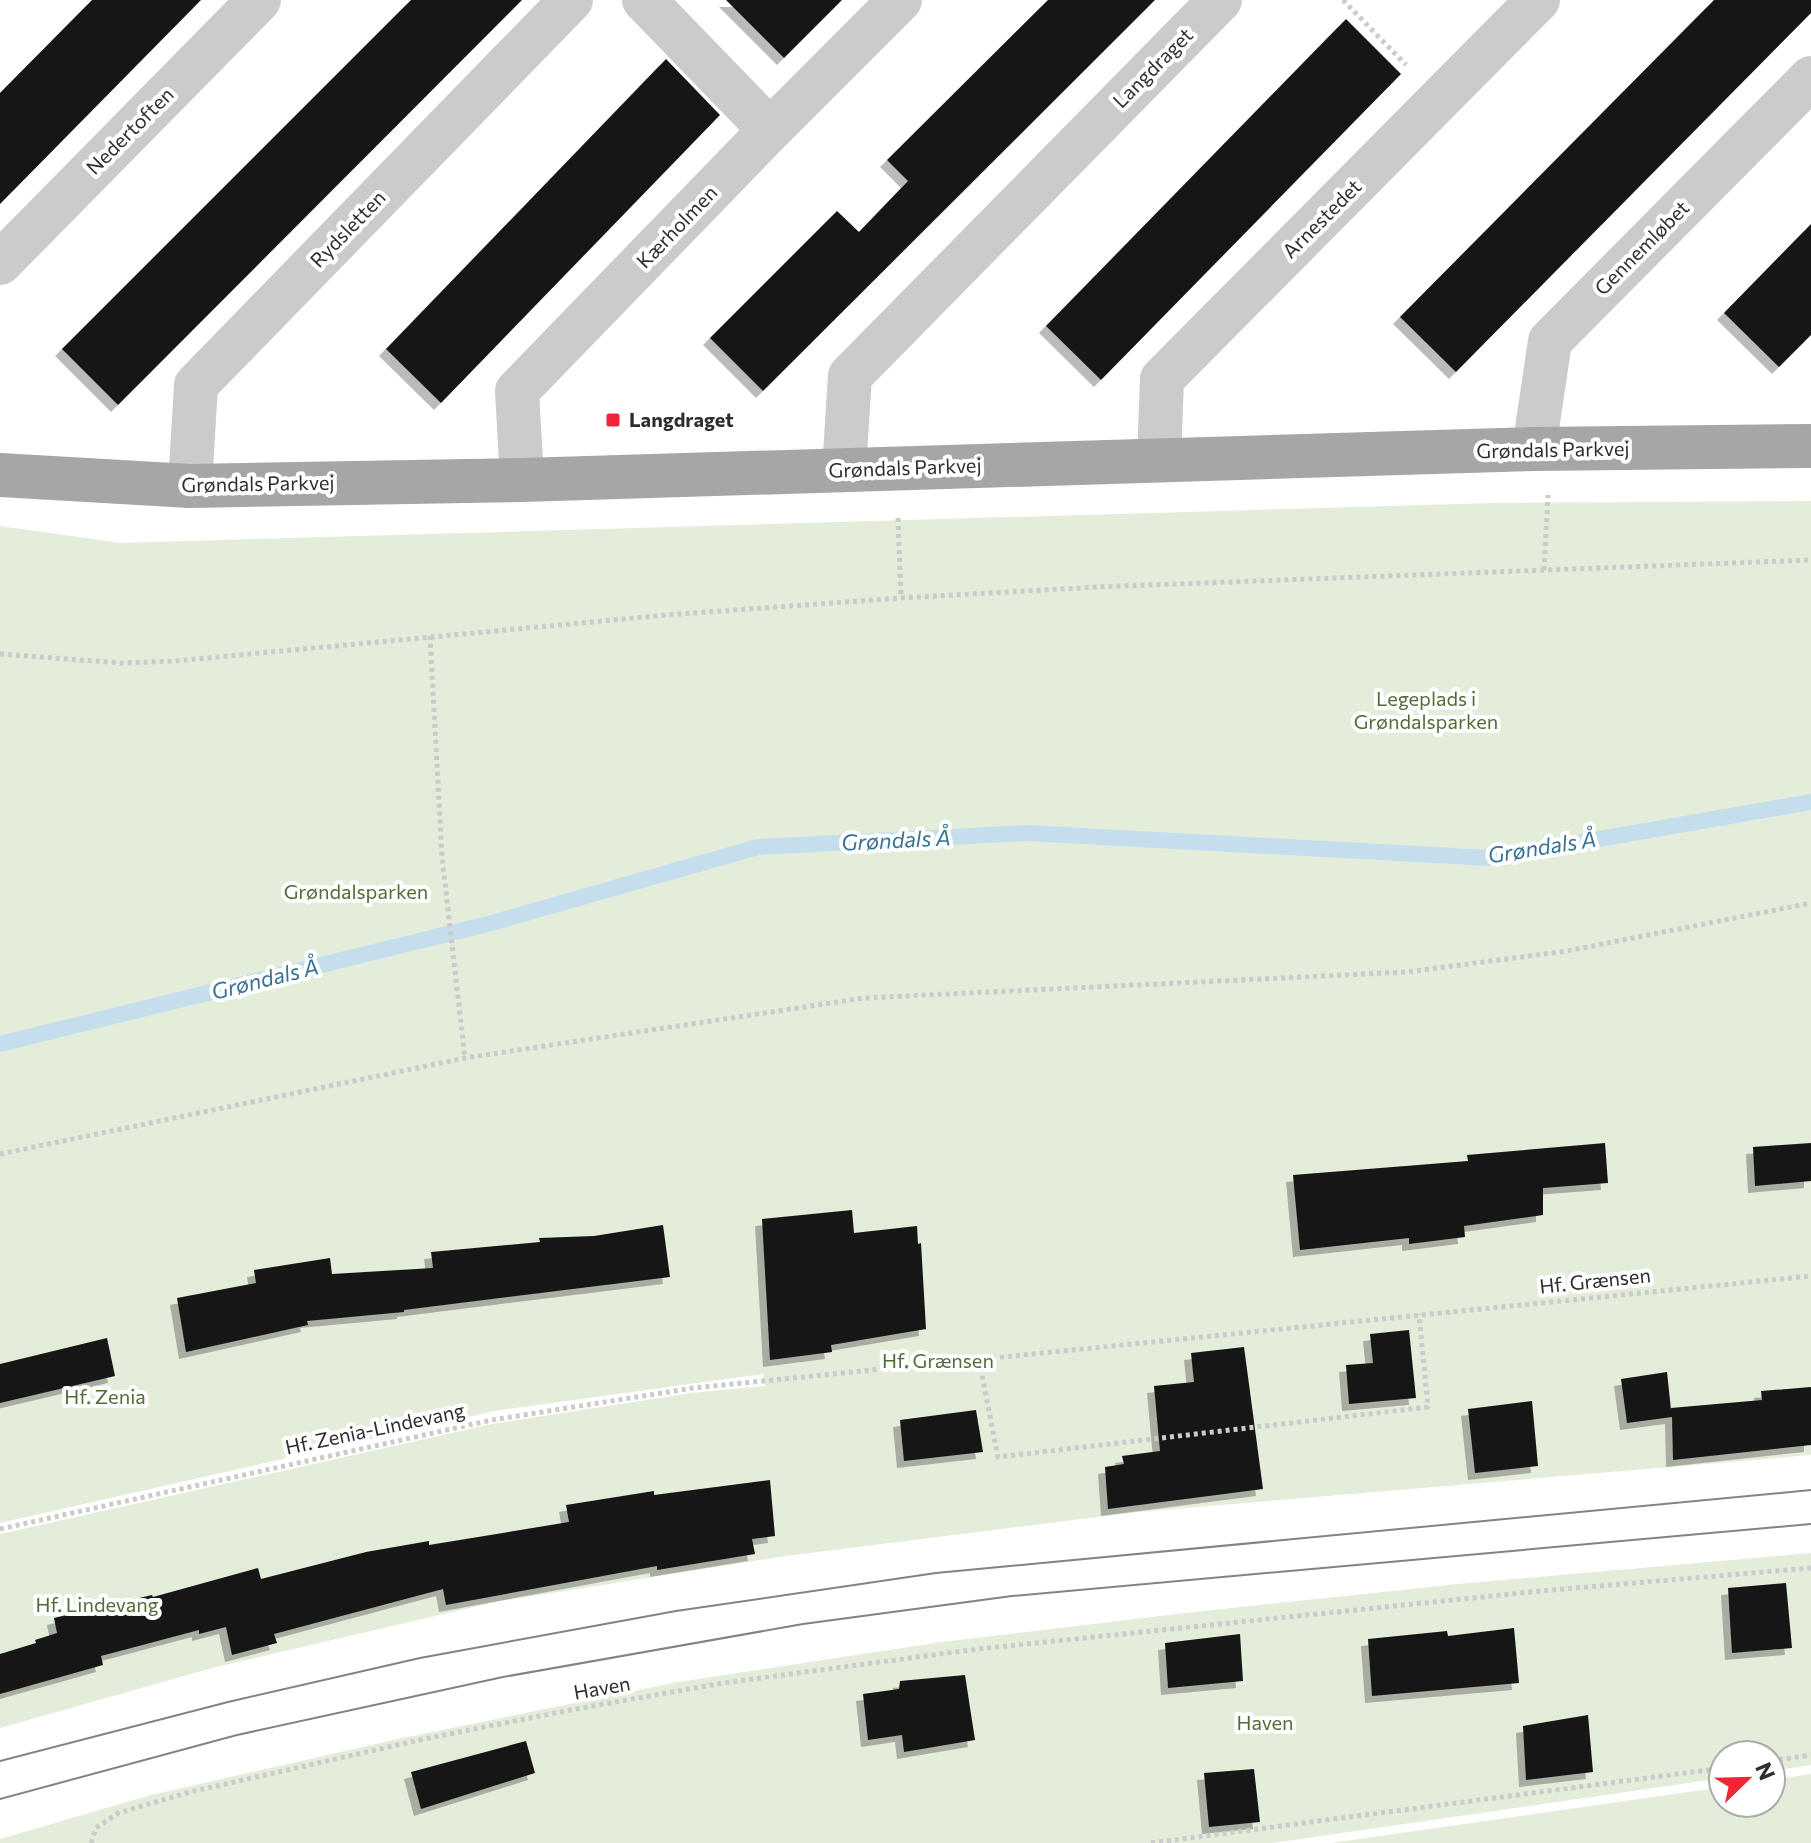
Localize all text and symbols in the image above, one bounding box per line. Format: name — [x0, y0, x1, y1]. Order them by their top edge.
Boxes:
street label: Langdraget — [1107, 22, 1197, 112]
street label: Nedertoften — [81, 82, 178, 179]
street label: Arnestedet — [1277, 174, 1366, 263]
street label: Kærholmen — [631, 180, 722, 273]
street label: Rydsletten — [305, 185, 390, 272]
street label: Gennemløbet — [1589, 195, 1693, 299]
place label: Langdraget — [629, 407, 734, 431]
marker: Langdraget — [604, 411, 622, 429]
street label: Grøndals Parkvej — [1476, 436, 1630, 462]
street label: Grøndals Parkvej — [828, 452, 982, 482]
street label: Grøndals Parkvej — [181, 470, 335, 496]
park label: Legeplads i Grøndalsparken — [1354, 686, 1498, 733]
water label: Grøndals Å — [841, 823, 951, 856]
water label: Grøndals Å — [1486, 825, 1598, 868]
park label: Grøndalsparken — [284, 879, 428, 903]
water label: Grøndals Å — [208, 952, 321, 1005]
street label: Hf. Grænsen — [1538, 1262, 1652, 1298]
park label: Hf. Grænsen — [882, 1348, 994, 1372]
park label: Hf. Zenia — [64, 1384, 146, 1408]
street label: Hf. Zenia-Lindevang — [283, 1397, 467, 1459]
park label: Hf. Lindevang — [35, 1592, 159, 1616]
street label: Haven — [572, 1670, 632, 1704]
park label: Haven — [1236, 1710, 1294, 1734]
north arrow — [1707, 1739, 1787, 1819]
text: N — [1750, 1758, 1782, 1784]

